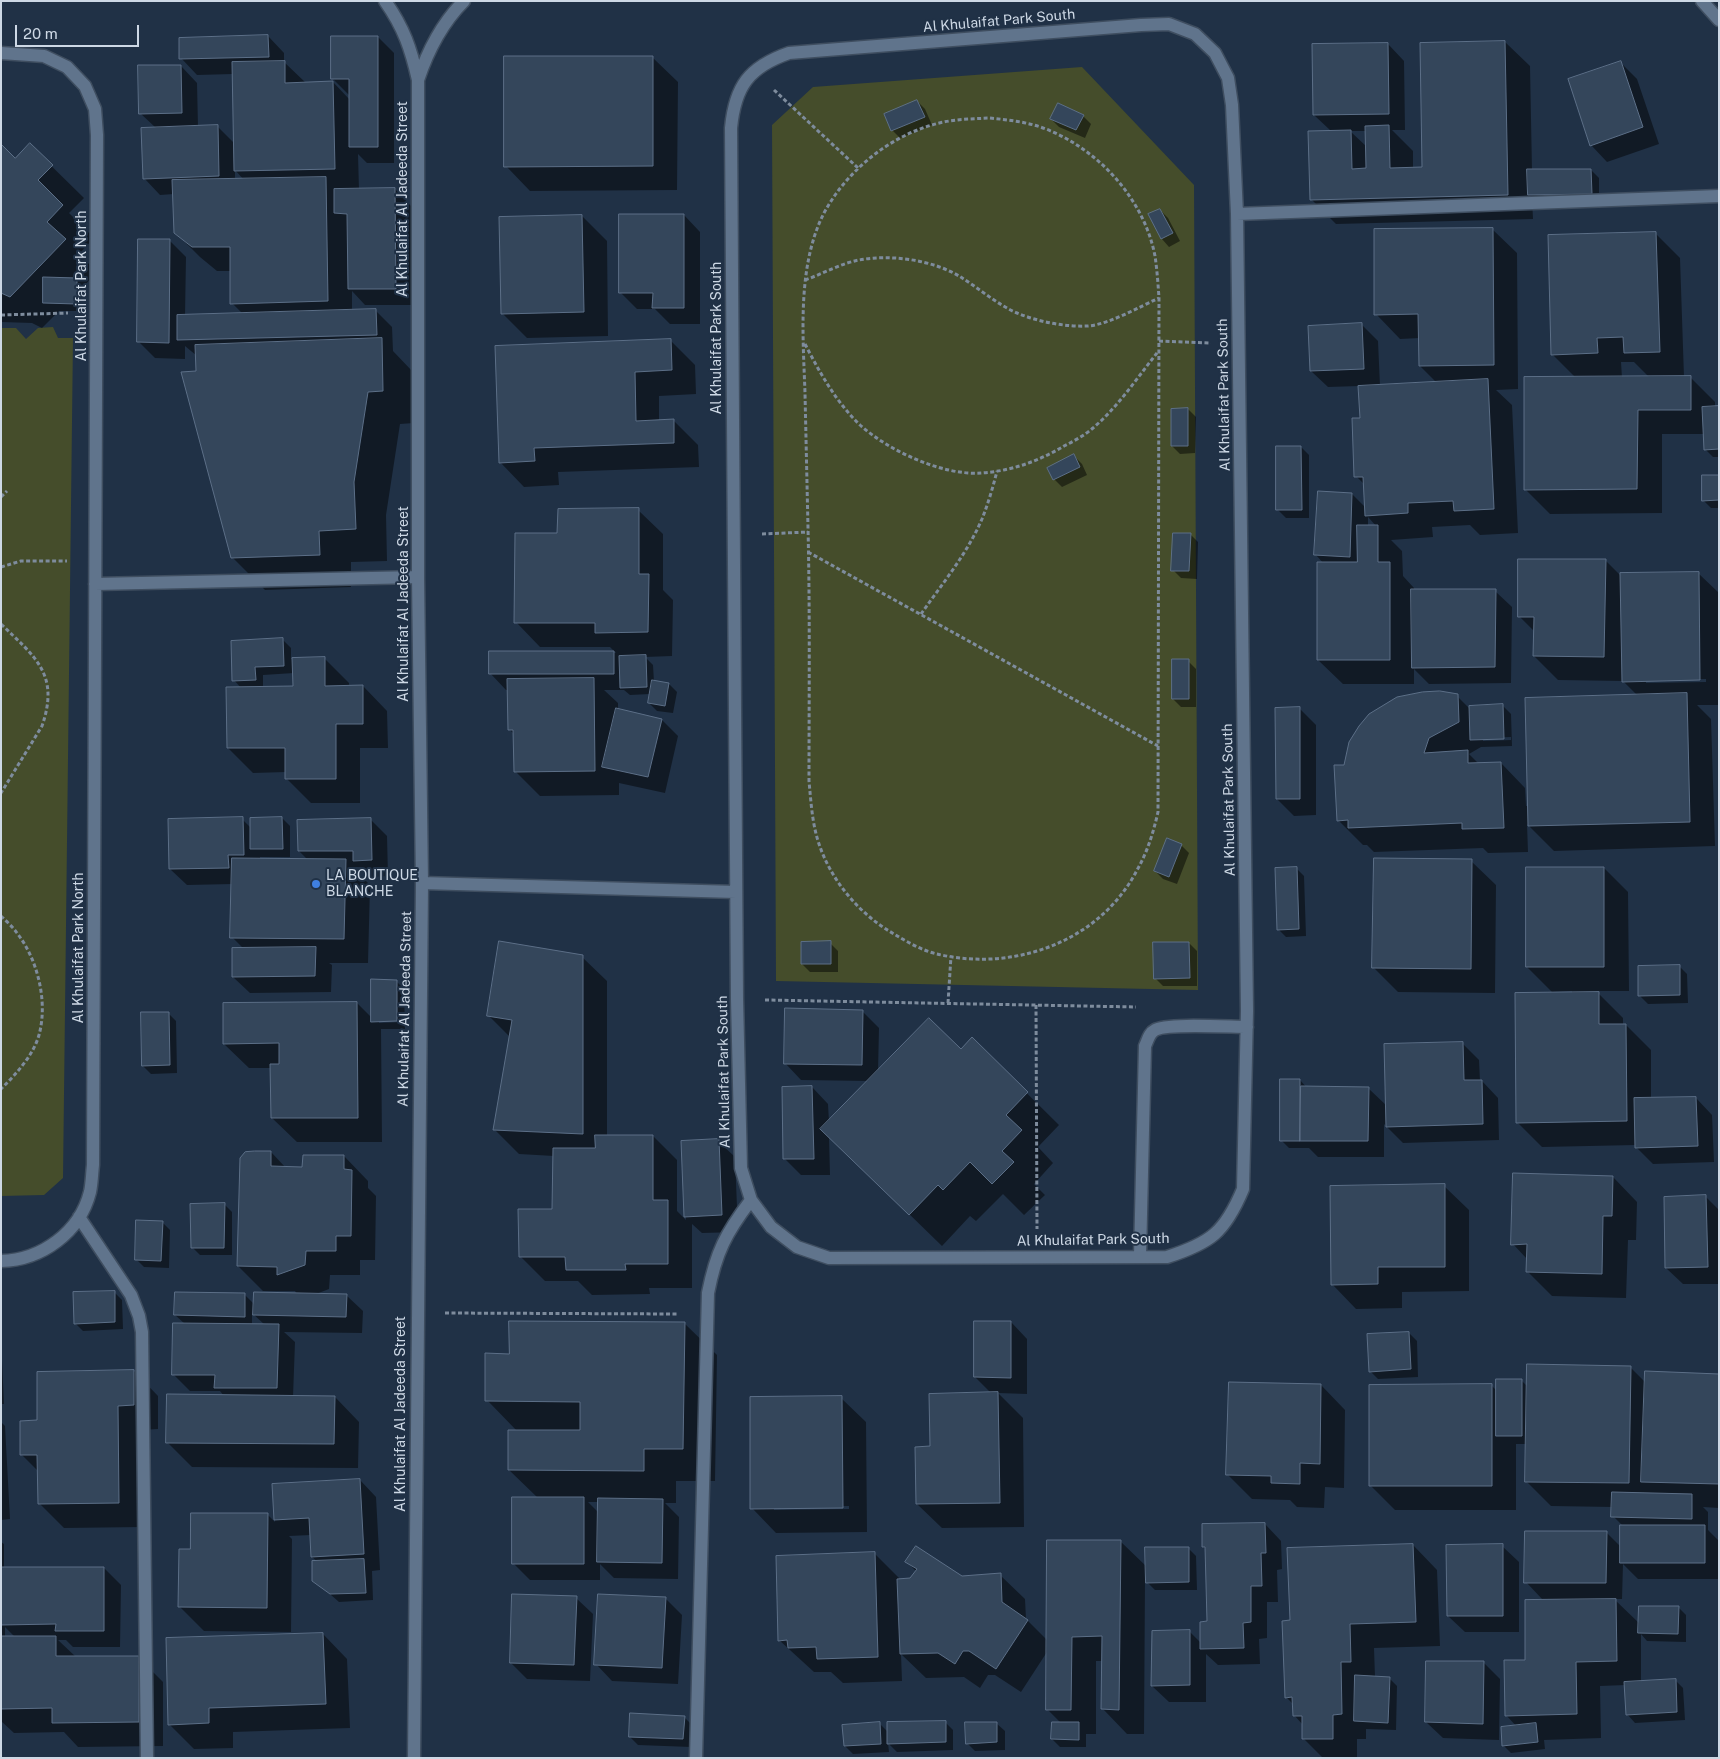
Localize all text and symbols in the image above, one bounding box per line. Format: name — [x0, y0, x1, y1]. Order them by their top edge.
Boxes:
street label: Al Khulaifat Park South — [922, 6, 1076, 36]
scale bar — [18, 15, 141, 47]
text: 20 m — [23, 25, 58, 42]
street label: Al Khulaifat Al Jadeeda Street — [395, 101, 411, 297]
street label: Al Khulaifat Park North — [74, 210, 90, 362]
street label: Al Khulaifat Park South — [709, 262, 725, 414]
street label: Al Khulaifat Park South — [1214, 318, 1234, 472]
street label: Al Khulaifat Al Jadeeda Street — [396, 506, 412, 702]
street label: Al Khulaifat Park South — [1219, 723, 1239, 877]
place label: LA BOUTIQUE BLANCHE — [326, 868, 418, 900]
street label: Al Khulaifat Park North — [71, 872, 87, 1024]
marker: LA BOUTIQUE BLANCHE — [310, 878, 322, 890]
street label: Al Khulaifat Al Jadeeda Street — [395, 911, 415, 1107]
street label: Al Khulaifat Park South — [714, 995, 734, 1149]
street label: Al Khulaifat Park South — [1016, 1230, 1170, 1250]
street label: Al Khulaifat Al Jadeeda Street — [393, 1316, 409, 1512]

